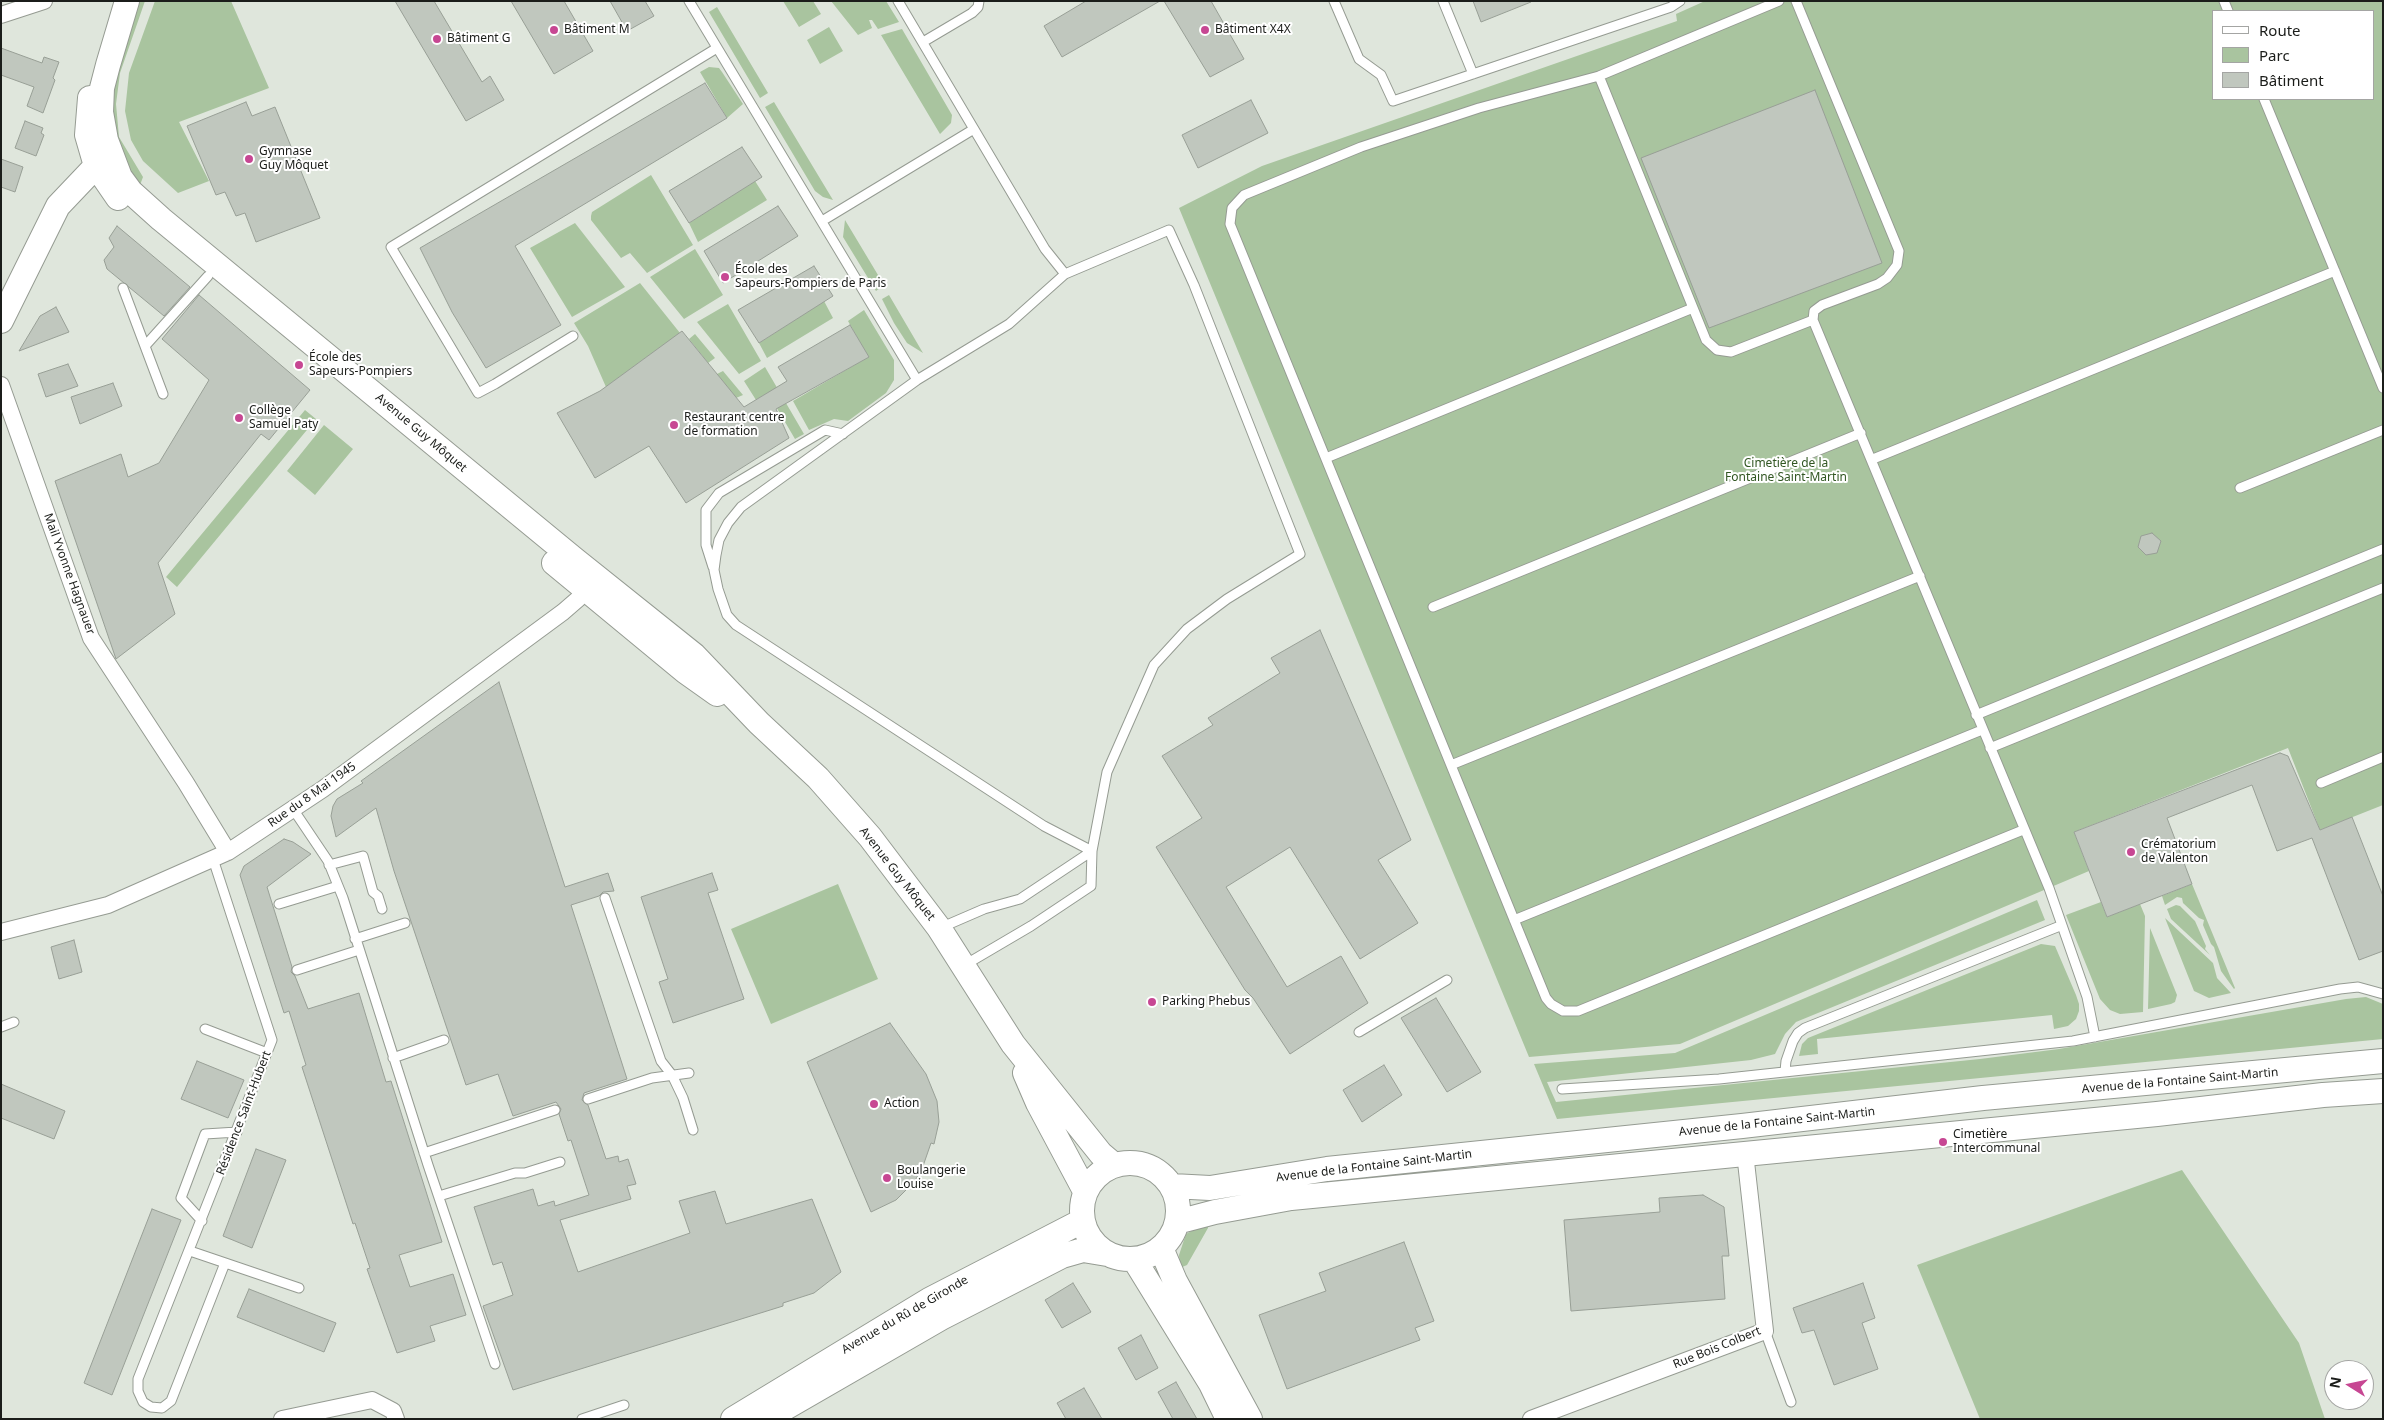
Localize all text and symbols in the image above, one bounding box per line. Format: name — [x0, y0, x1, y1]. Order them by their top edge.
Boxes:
legend — [2212, 10, 2374, 100]
text: Route — [2259, 20, 2301, 40]
place label: Bâtiment M — [564, 23, 630, 37]
place label: Bâtiment X4X — [1215, 23, 1291, 37]
marker: Bâtiment M — [548, 24, 560, 36]
marker: Bâtiment X4X — [1199, 24, 1211, 36]
place label: Bâtiment G — [447, 32, 511, 46]
marker: Bâtiment G — [431, 33, 443, 45]
text: Parc — [2259, 45, 2290, 65]
text: Bâtiment — [2259, 70, 2324, 90]
place label: Gymnase Guy Môquet — [259, 145, 328, 173]
marker: Gymnase Guy Môquet — [243, 153, 255, 165]
place label: École des Sapeurs-Pompiers de Paris — [735, 263, 886, 291]
marker: École des Sapeurs-Pompiers de Paris — [719, 271, 731, 283]
place label: École des Sapeurs-Pompiers — [309, 351, 412, 379]
marker: École des Sapeurs-Pompiers — [293, 359, 305, 371]
street label: Avenue Guy Môquet — [372, 391, 470, 475]
place label: Collège Samuel Paty — [249, 404, 318, 432]
place label: Restaurant centre de formation — [684, 411, 785, 439]
marker: Collège Samuel Paty — [233, 412, 245, 424]
marker: Restaurant centre de formation — [668, 419, 680, 431]
park label: Cimetière de la Fontaine Saint-Martin — [1725, 457, 1847, 485]
street label: Mail Yvonne Hagnauer — [40, 511, 98, 637]
street label: Rue du 8 Mai 1945 — [265, 759, 359, 831]
street label: Avenue Guy Môquet — [856, 824, 938, 924]
place label: Crématorium de Valenton — [2141, 838, 2216, 866]
marker: Crématorium de Valenton — [2125, 846, 2137, 858]
place label: Parking Phebus — [1162, 995, 1250, 1009]
marker: Parking Phebus — [1146, 996, 1158, 1008]
street label: Résidence Saint-Hubert — [214, 1049, 274, 1177]
street label: Avenue de la Fontaine Saint-Martin — [2081, 1065, 2279, 1097]
place label: Action — [884, 1097, 920, 1111]
marker: Action — [868, 1098, 880, 1110]
street label: Avenue de la Fontaine Saint-Martin — [1678, 1105, 1876, 1139]
place label: Cimetière Intercommunal — [1953, 1128, 2040, 1156]
marker: Cimetière Intercommunal — [1937, 1136, 1949, 1148]
street label: Avenue de la Fontaine Saint-Martin — [1275, 1147, 1473, 1185]
place label: Boulangerie Louise — [897, 1164, 966, 1192]
marker: Boulangerie Louise — [881, 1172, 893, 1184]
street label: Avenue du Rû de Gironde — [839, 1273, 971, 1357]
street label: Rue Bois Colbert — [1671, 1324, 1763, 1372]
north arrow — [2324, 1360, 2374, 1410]
text: N — [2324, 1375, 2345, 1390]

